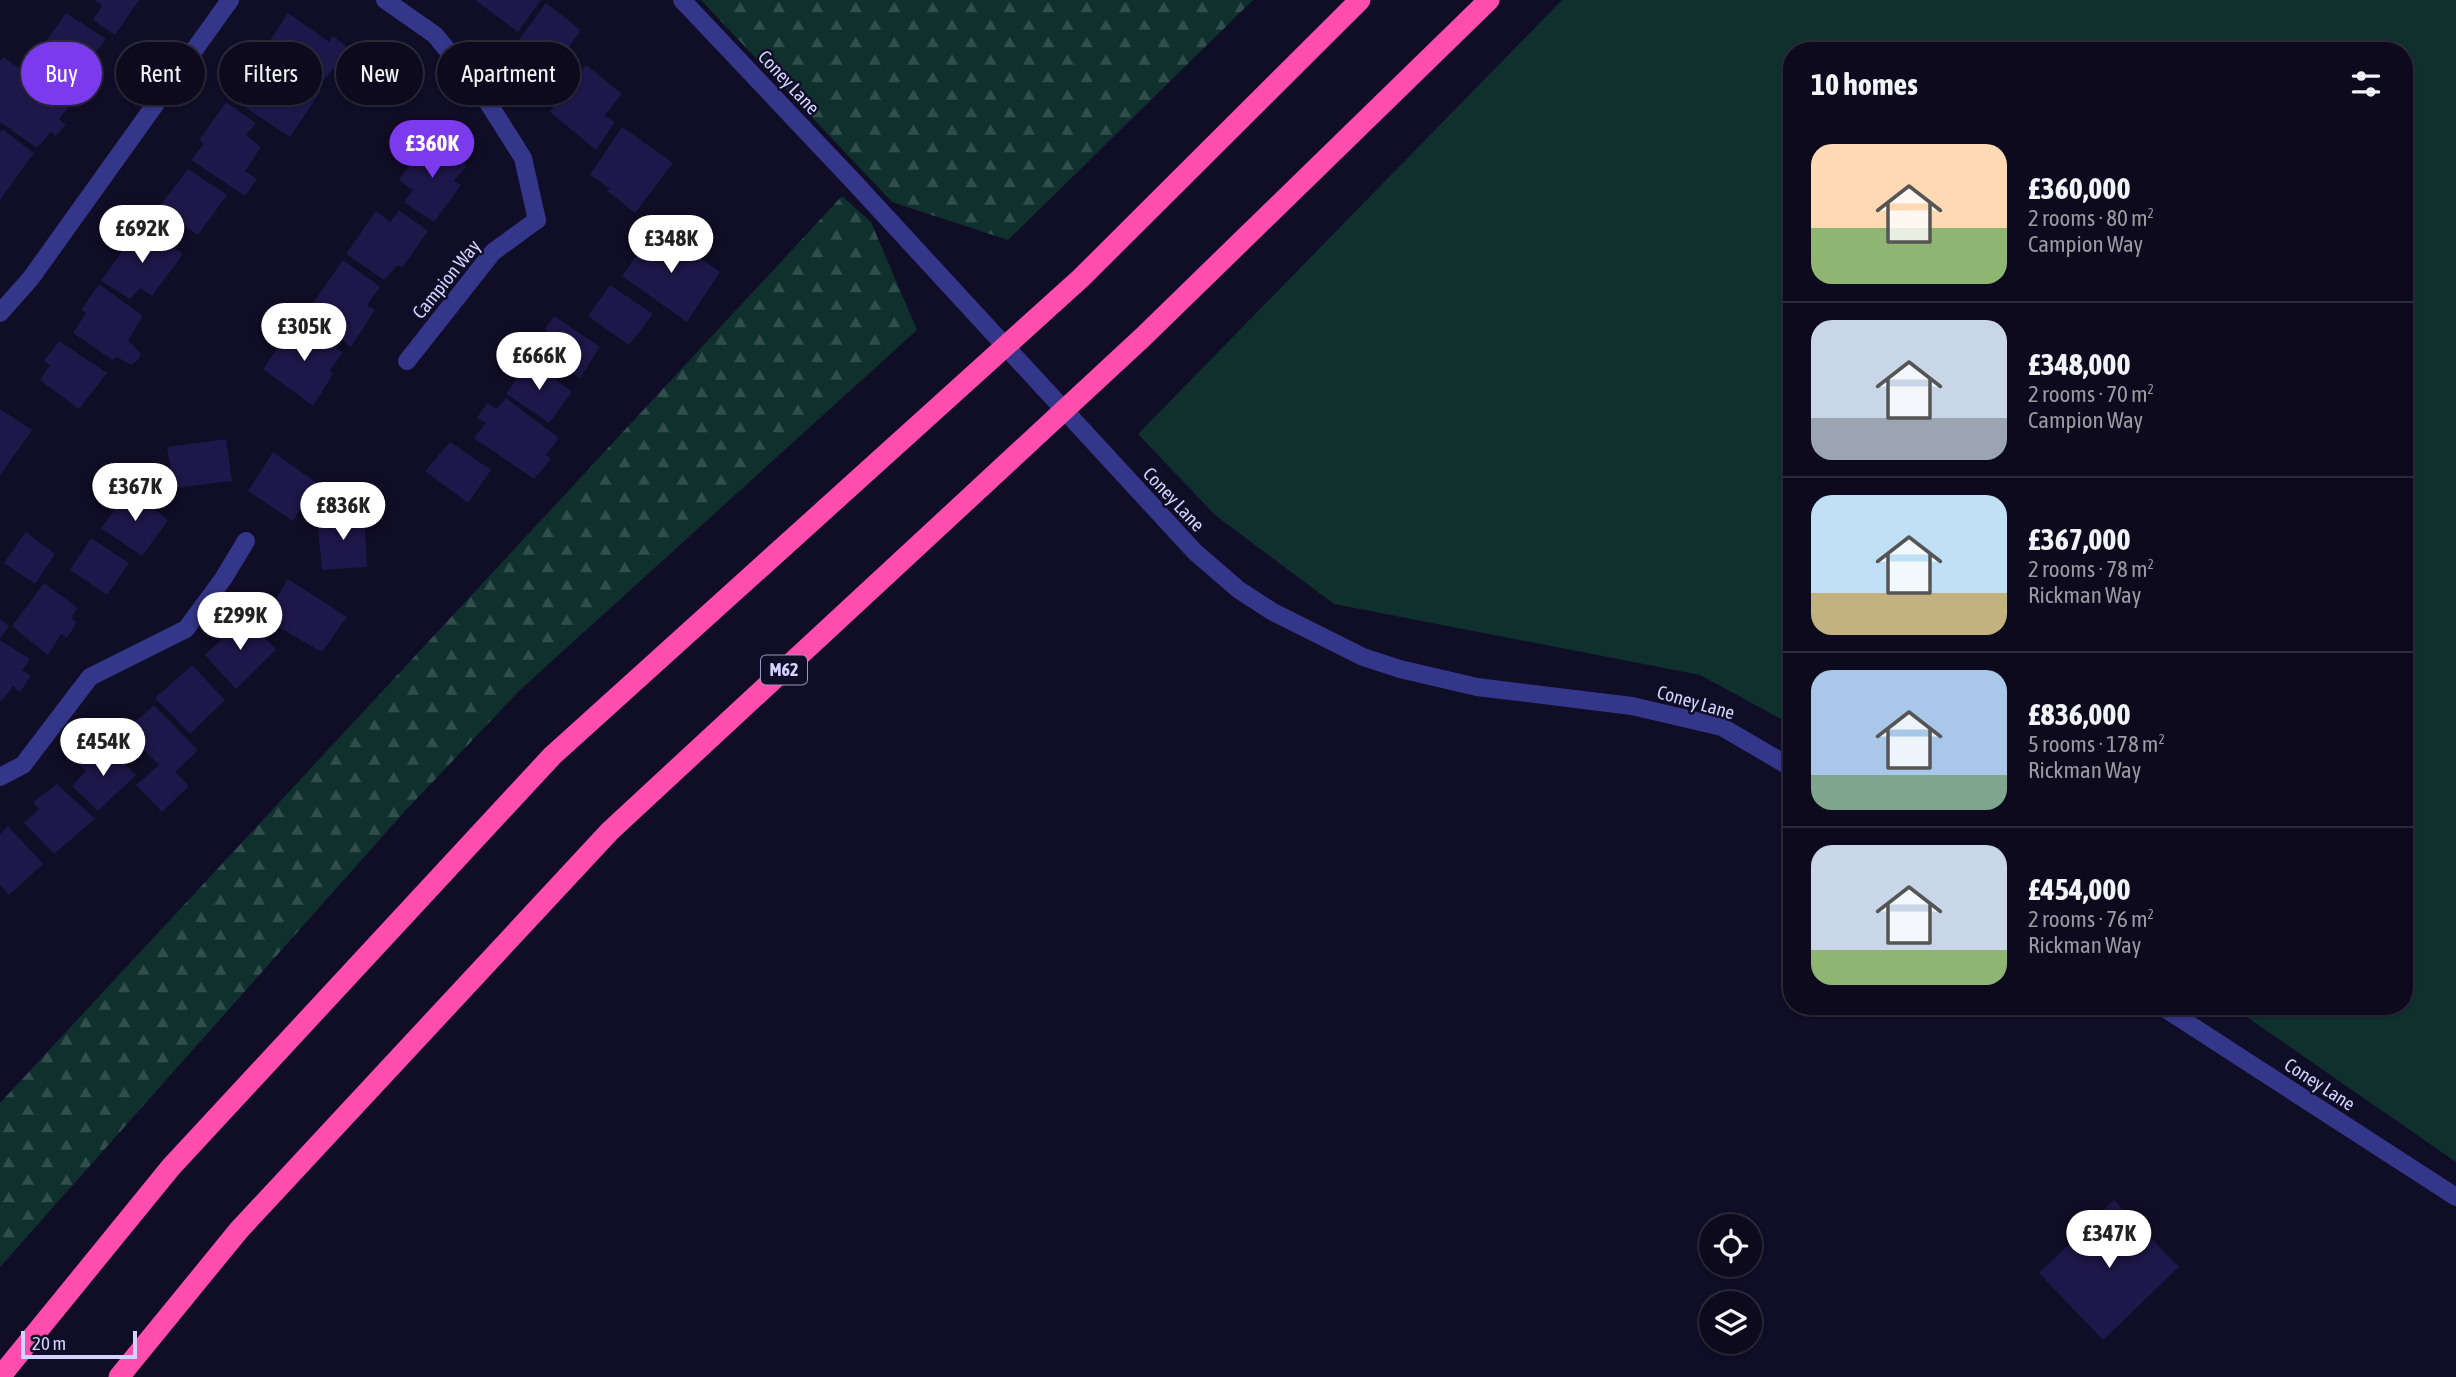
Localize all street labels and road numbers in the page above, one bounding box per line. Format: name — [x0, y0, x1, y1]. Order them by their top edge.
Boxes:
street label: Coney Lane — [754, 45, 824, 119]
street label: Campion Way — [408, 235, 485, 323]
street label: Coney Lane — [1139, 462, 1209, 536]
road number: M62 — [761, 656, 807, 684]
street label: Coney Lane — [1655, 680, 1737, 724]
street label: Coney Lane — [2281, 1053, 2359, 1115]

